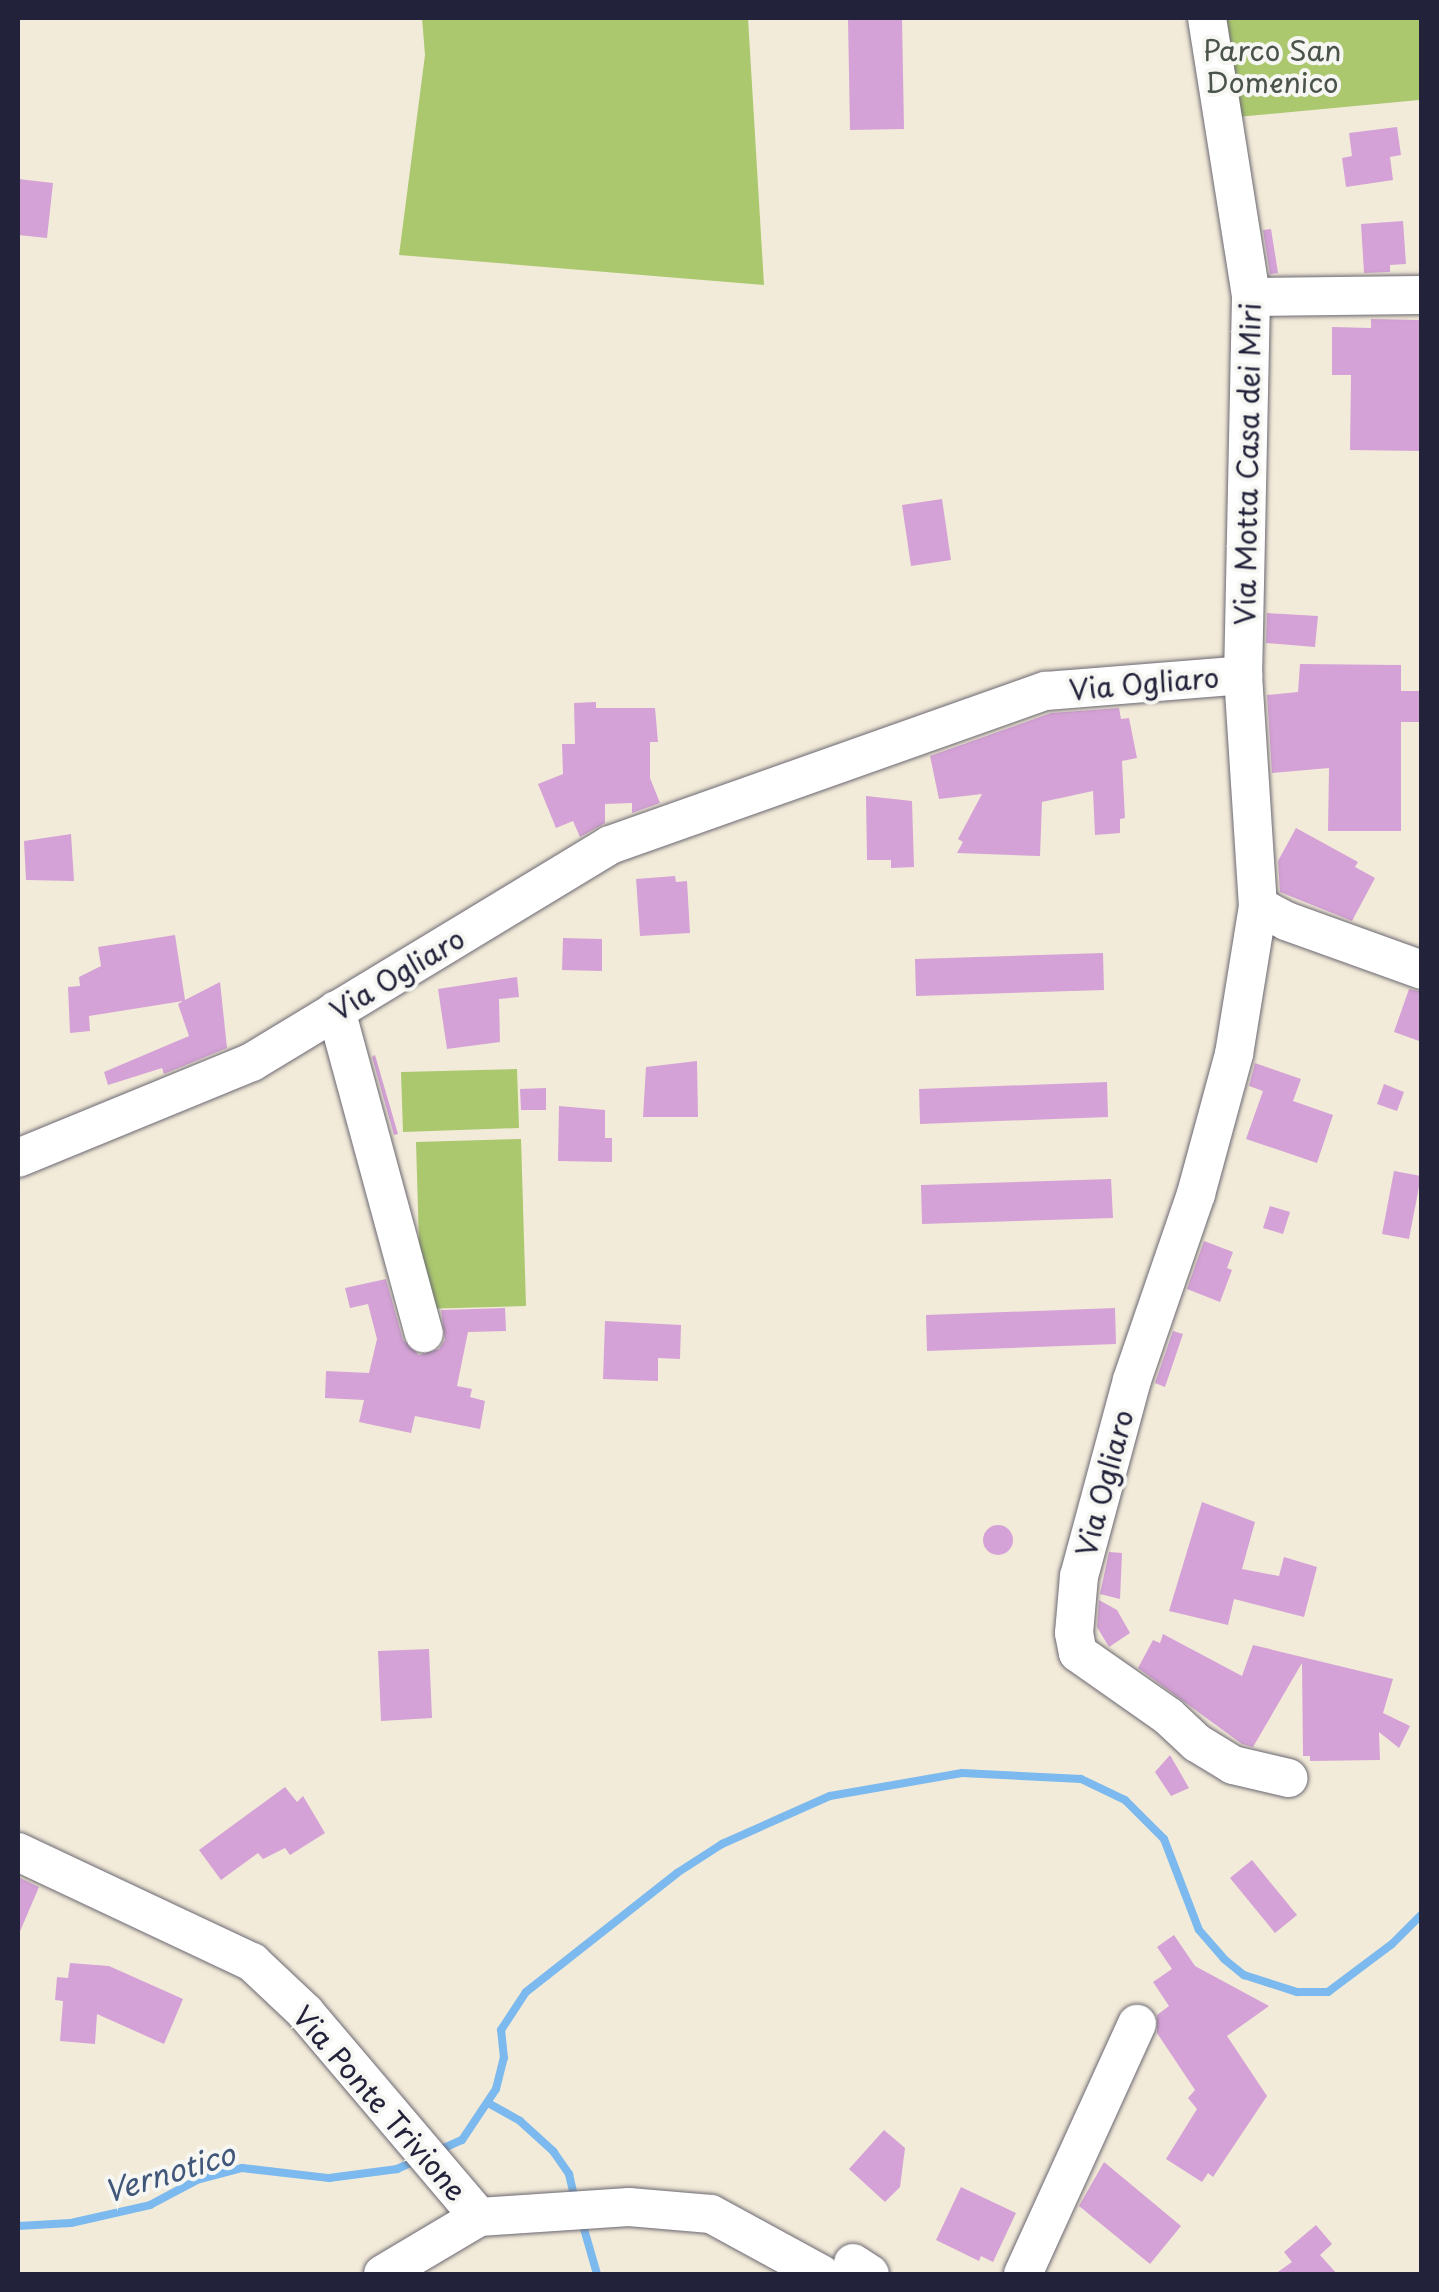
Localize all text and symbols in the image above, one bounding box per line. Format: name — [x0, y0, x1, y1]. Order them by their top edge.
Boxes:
park label: Parco San Domenico — [1203, 33, 1341, 99]
street label: Via Motta Casa dei Miri — [1227, 302, 1267, 626]
street label: Via Ogliaro — [1067, 660, 1221, 706]
street label: Via Ogliaro — [323, 921, 471, 1027]
street label: Via Ogliaro — [1068, 1406, 1140, 1560]
street label: Via Ponte Trivione — [287, 1999, 473, 2207]
water label: Vernotico — [99, 2135, 239, 2209]

